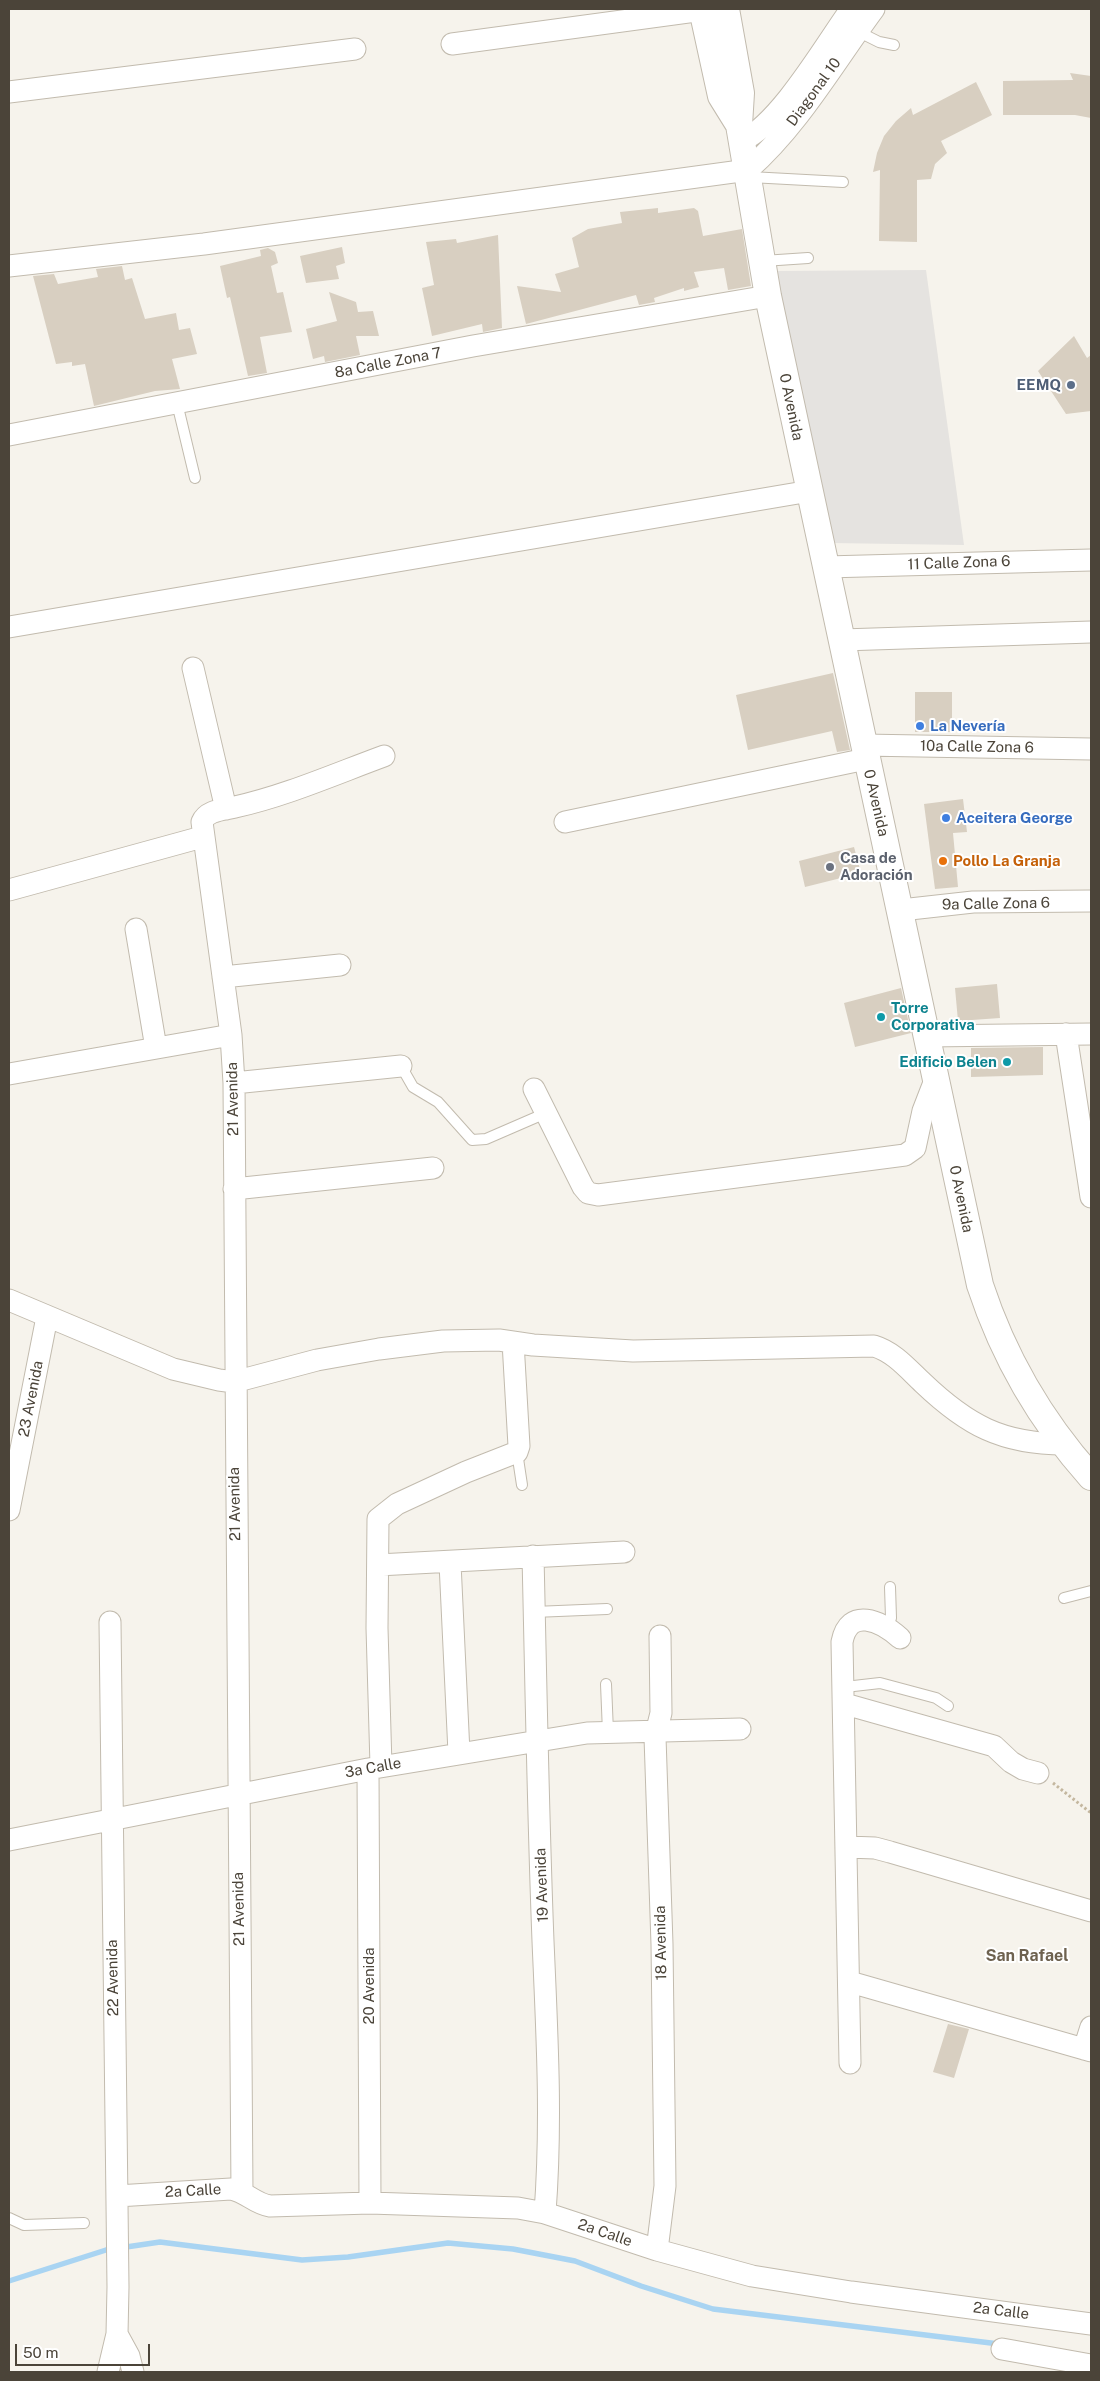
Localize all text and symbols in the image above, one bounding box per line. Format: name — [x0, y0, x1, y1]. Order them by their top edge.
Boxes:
street label: Diagonal 10 — [783, 54, 845, 130]
street label: 8a Calle Zona 7 — [333, 344, 443, 382]
street label: 0 Avenida — [775, 372, 807, 442]
place label: EEMQ — [1017, 376, 1061, 394]
marker: EEMQ — [1065, 379, 1077, 391]
street label: 11 Calle Zona 6 — [907, 552, 1011, 574]
place label: La Nevería — [930, 717, 1005, 735]
marker: La Nevería — [914, 720, 926, 732]
street label: 10a Calle Zona 6 — [920, 737, 1034, 757]
street label: 0 Avenida — [860, 768, 892, 838]
place label: Aceitera George — [956, 809, 1073, 827]
marker: Aceitera George — [940, 812, 952, 824]
place label: Casa de Adoración — [840, 849, 913, 884]
place label: Pollo La Granja — [953, 852, 1060, 870]
marker: Pollo La Granja — [937, 855, 949, 867]
marker: Casa de Adoración — [824, 861, 836, 873]
street label: 9a Calle Zona 6 — [942, 894, 1050, 914]
place label: Torre Corporativa — [891, 999, 975, 1034]
marker: Torre Corporativa — [875, 1011, 887, 1023]
place label: Edificio Belen — [899, 1053, 997, 1071]
marker: Edificio Belen — [1001, 1056, 1013, 1068]
street label: 21 Avenida — [223, 1062, 243, 1136]
street label: 0 Avenida — [945, 1164, 977, 1234]
street label: 23 Avenida — [15, 1359, 47, 1439]
street label: 21 Avenida — [225, 1467, 245, 1541]
street label: 3a Calle — [343, 1754, 403, 1782]
street label: 19 Avenida — [532, 1848, 552, 1922]
street label: 21 Avenida — [229, 1872, 249, 1946]
street label: 18 Avenida — [651, 1905, 671, 1981]
street label: 22 Avenida — [103, 1939, 123, 2017]
district label: San Rafael — [985, 1946, 1069, 1966]
street label: 20 Avenida — [360, 1947, 378, 2025]
street label: 2a Calle — [164, 2181, 222, 2201]
street label: 2a Calle — [575, 2215, 635, 2251]
street label: 2a Calle — [972, 2299, 1030, 2323]
scale bar — [18, 2334, 152, 2366]
text: 50 m — [23, 2344, 58, 2361]

